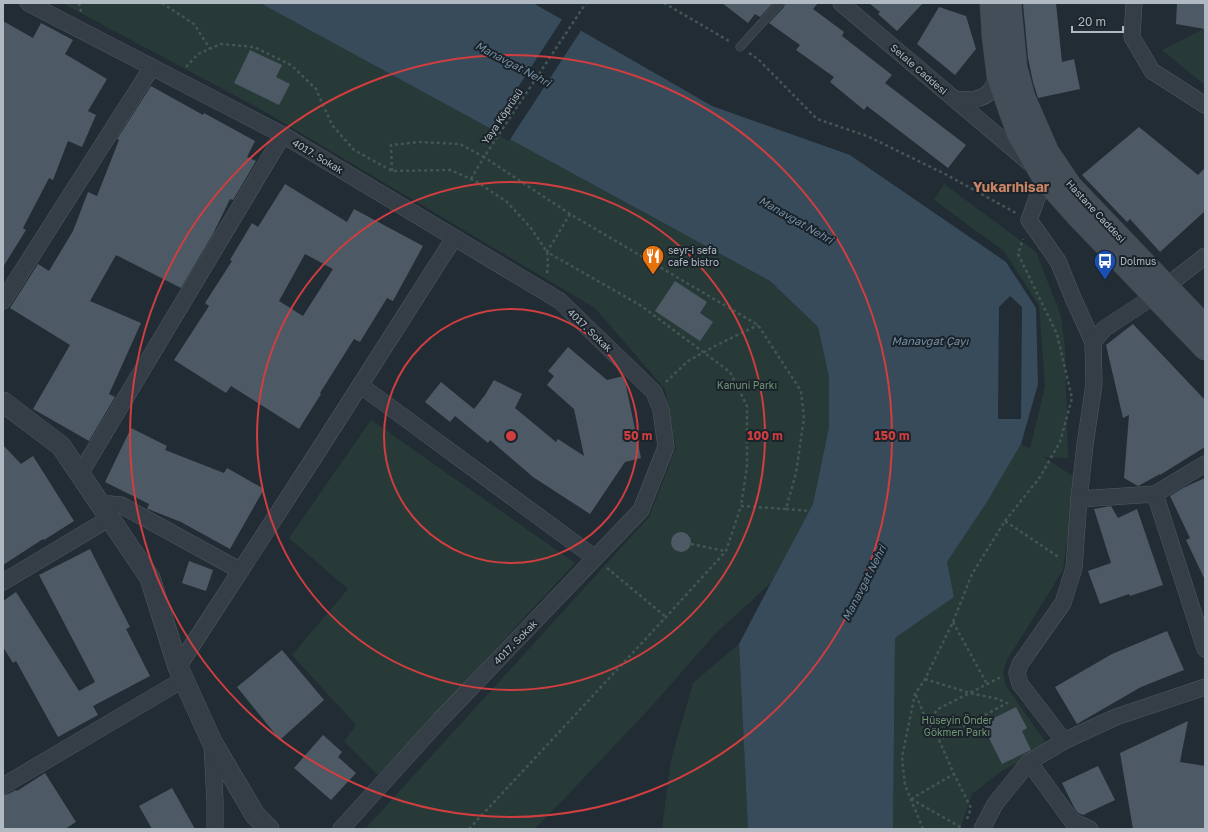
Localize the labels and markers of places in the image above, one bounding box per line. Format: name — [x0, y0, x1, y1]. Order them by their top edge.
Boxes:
restaurant icon: seyr-i sefa cafe bistro — [640, 243, 666, 276]
place label: seyr-i sefa cafe bistro — [668, 244, 719, 268]
bus stop icon: Dolmus — [1092, 248, 1118, 281]
place label: Dolmus — [1120, 255, 1156, 267]
centre of rings — [504, 429, 518, 443]

